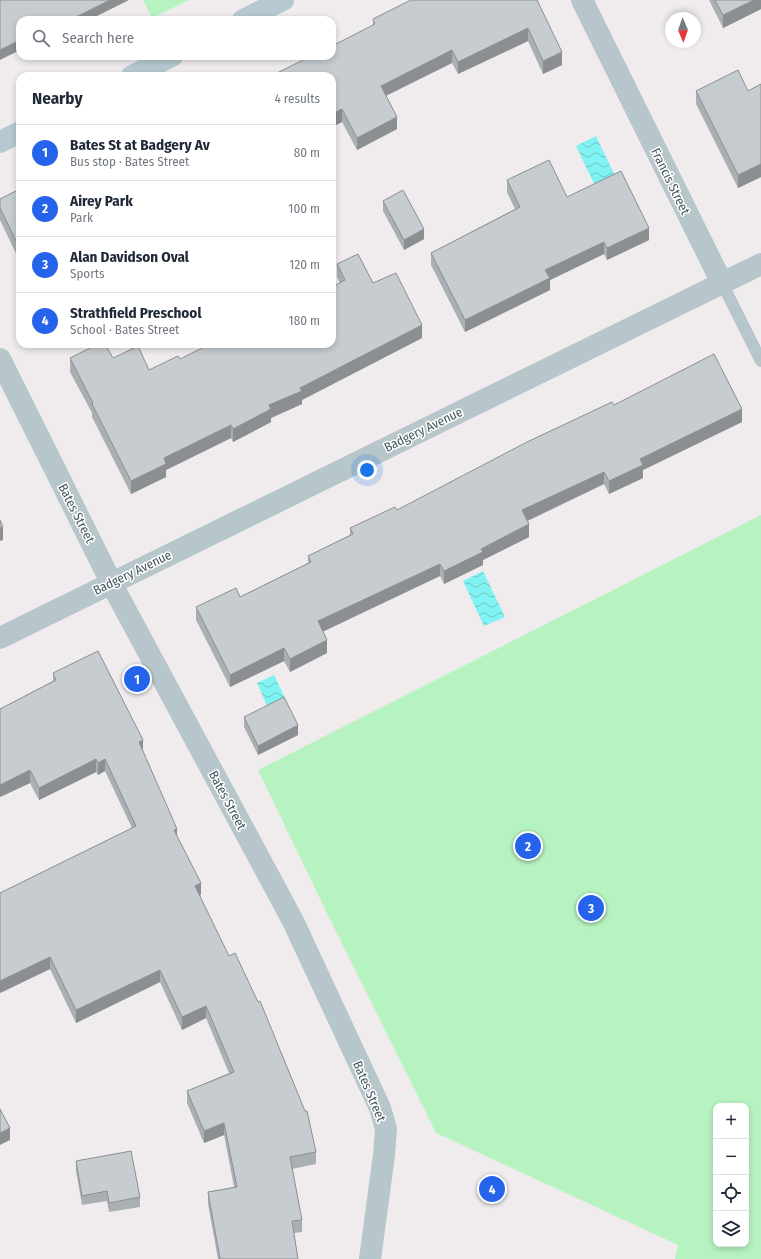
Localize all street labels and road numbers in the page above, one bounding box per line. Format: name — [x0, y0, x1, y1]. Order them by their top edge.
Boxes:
street label: Francis Street — [648, 146, 693, 218]
street label: Badgery Avenue — [382, 404, 465, 455]
street label: Bates Street — [55, 481, 98, 546]
street label: Badgery Avenue — [91, 547, 174, 598]
street label: Bates Street — [206, 768, 250, 833]
street label: Bates Street — [350, 1059, 389, 1125]

